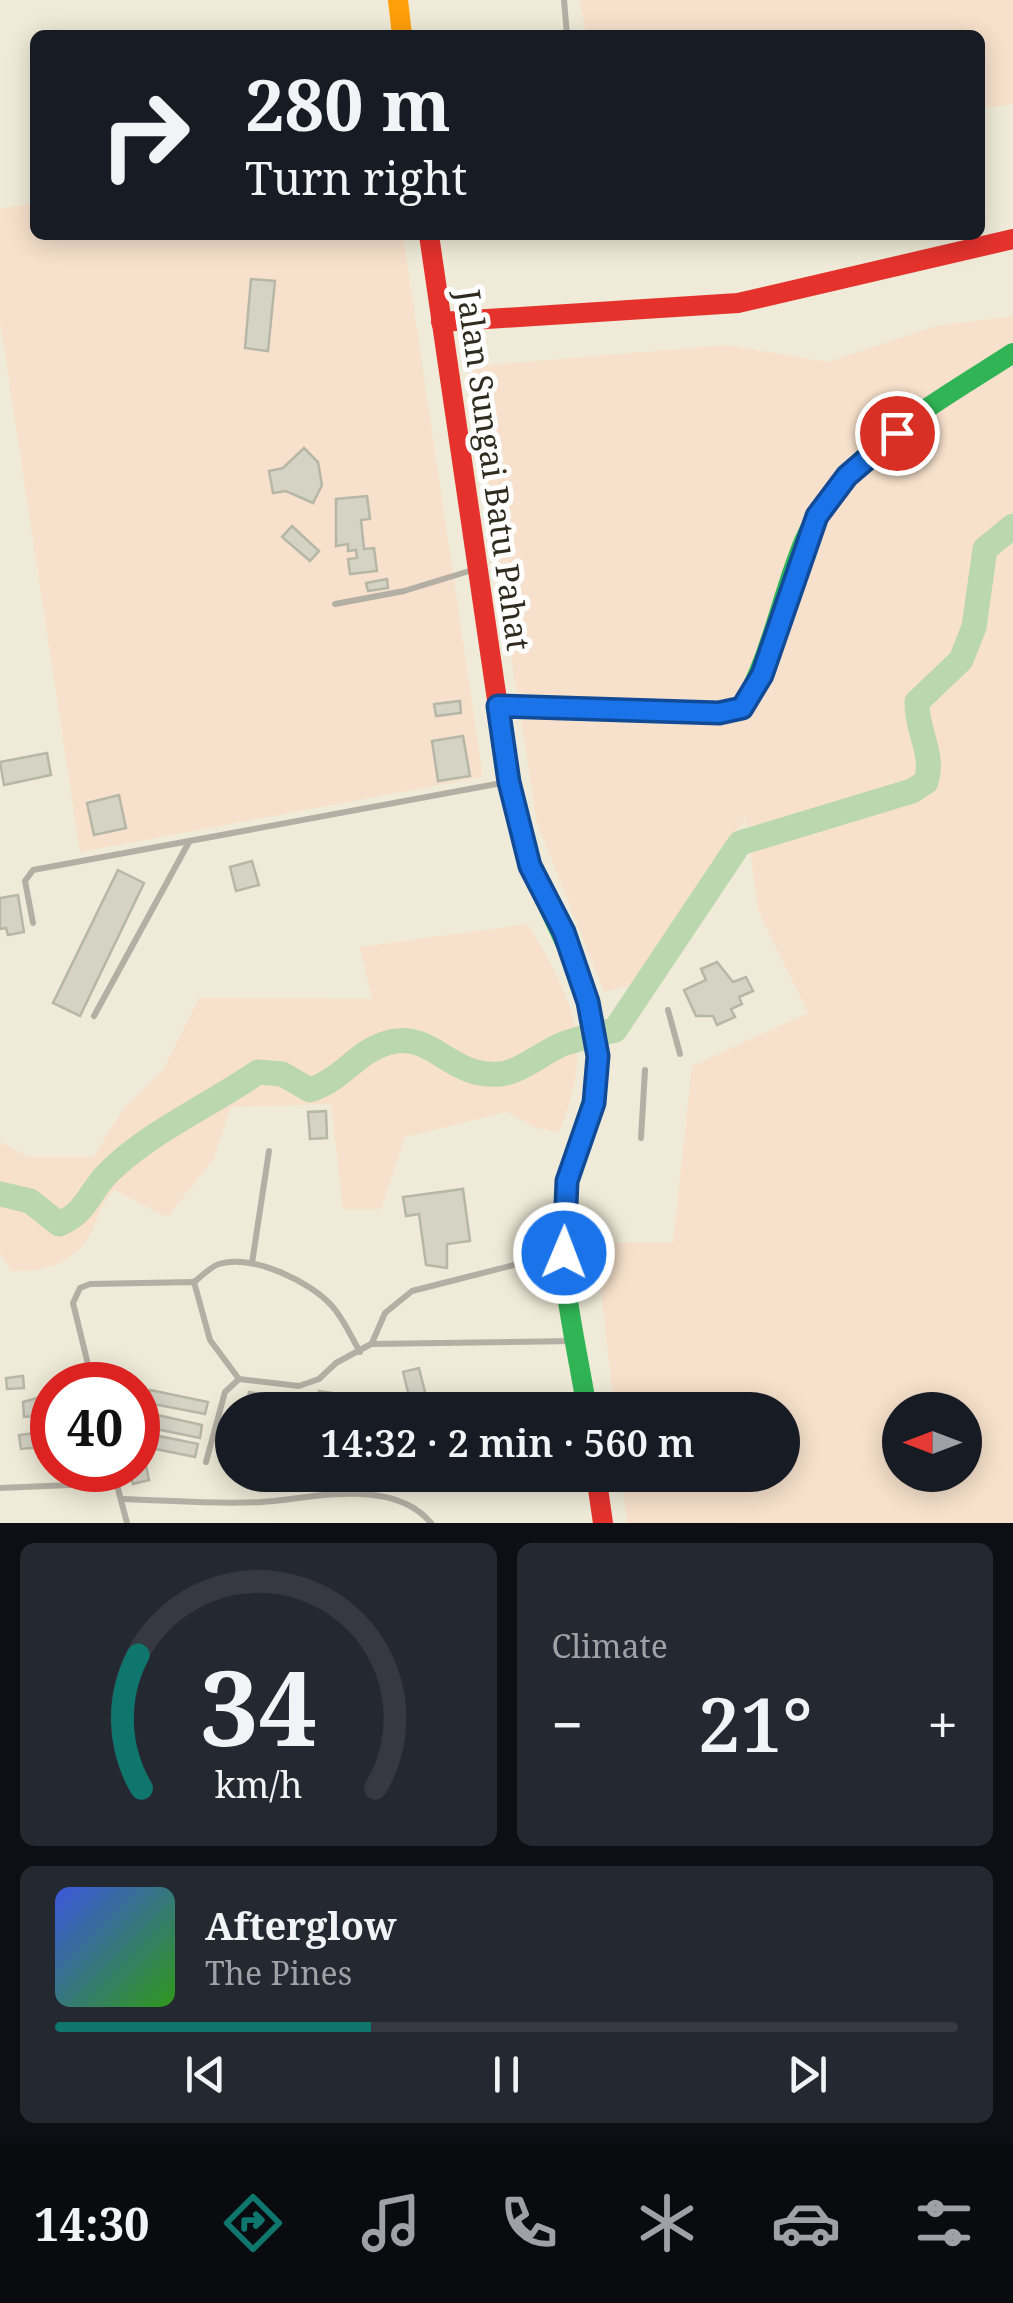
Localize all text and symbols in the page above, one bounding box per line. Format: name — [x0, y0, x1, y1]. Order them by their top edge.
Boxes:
text: 280 m — [245, 56, 451, 152]
icon: right — [80, 70, 210, 200]
text: Turn right — [245, 147, 467, 208]
street label: Jalan Sungai Batu Pahat — [448, 285, 541, 653]
pin — [855, 391, 940, 476]
icon: arrive — [870, 406, 925, 461]
position arrow — [512, 1201, 616, 1305]
speed limit sign: 40 — [30, 1362, 160, 1492]
north arrow — [882, 1392, 982, 1492]
map controls — [882, 1392, 982, 1492]
text: 14:32 · 2 min · 560 m — [320, 1416, 695, 1468]
text: Climate — [552, 1624, 668, 1667]
text: 34 — [199, 1635, 317, 1776]
text: 21° — [698, 1672, 813, 1774]
text: − — [552, 1686, 583, 1761]
text: + — [927, 1686, 958, 1761]
text: km/h — [214, 1760, 302, 1808]
text: Afterglow — [205, 1899, 397, 1951]
text: The Pines — [205, 1951, 352, 1994]
icon: previous — [178, 2047, 233, 2102]
icon: pause — [479, 2047, 534, 2102]
icon: next — [780, 2047, 835, 2102]
icon: directions — [218, 2188, 288, 2258]
icon: music — [356, 2188, 426, 2258]
icon: phone — [494, 2188, 564, 2258]
icon: climate — [632, 2188, 702, 2258]
icon: car — [771, 2188, 841, 2258]
icon: filters — [909, 2188, 979, 2258]
text: 14:30 — [34, 2193, 150, 2254]

